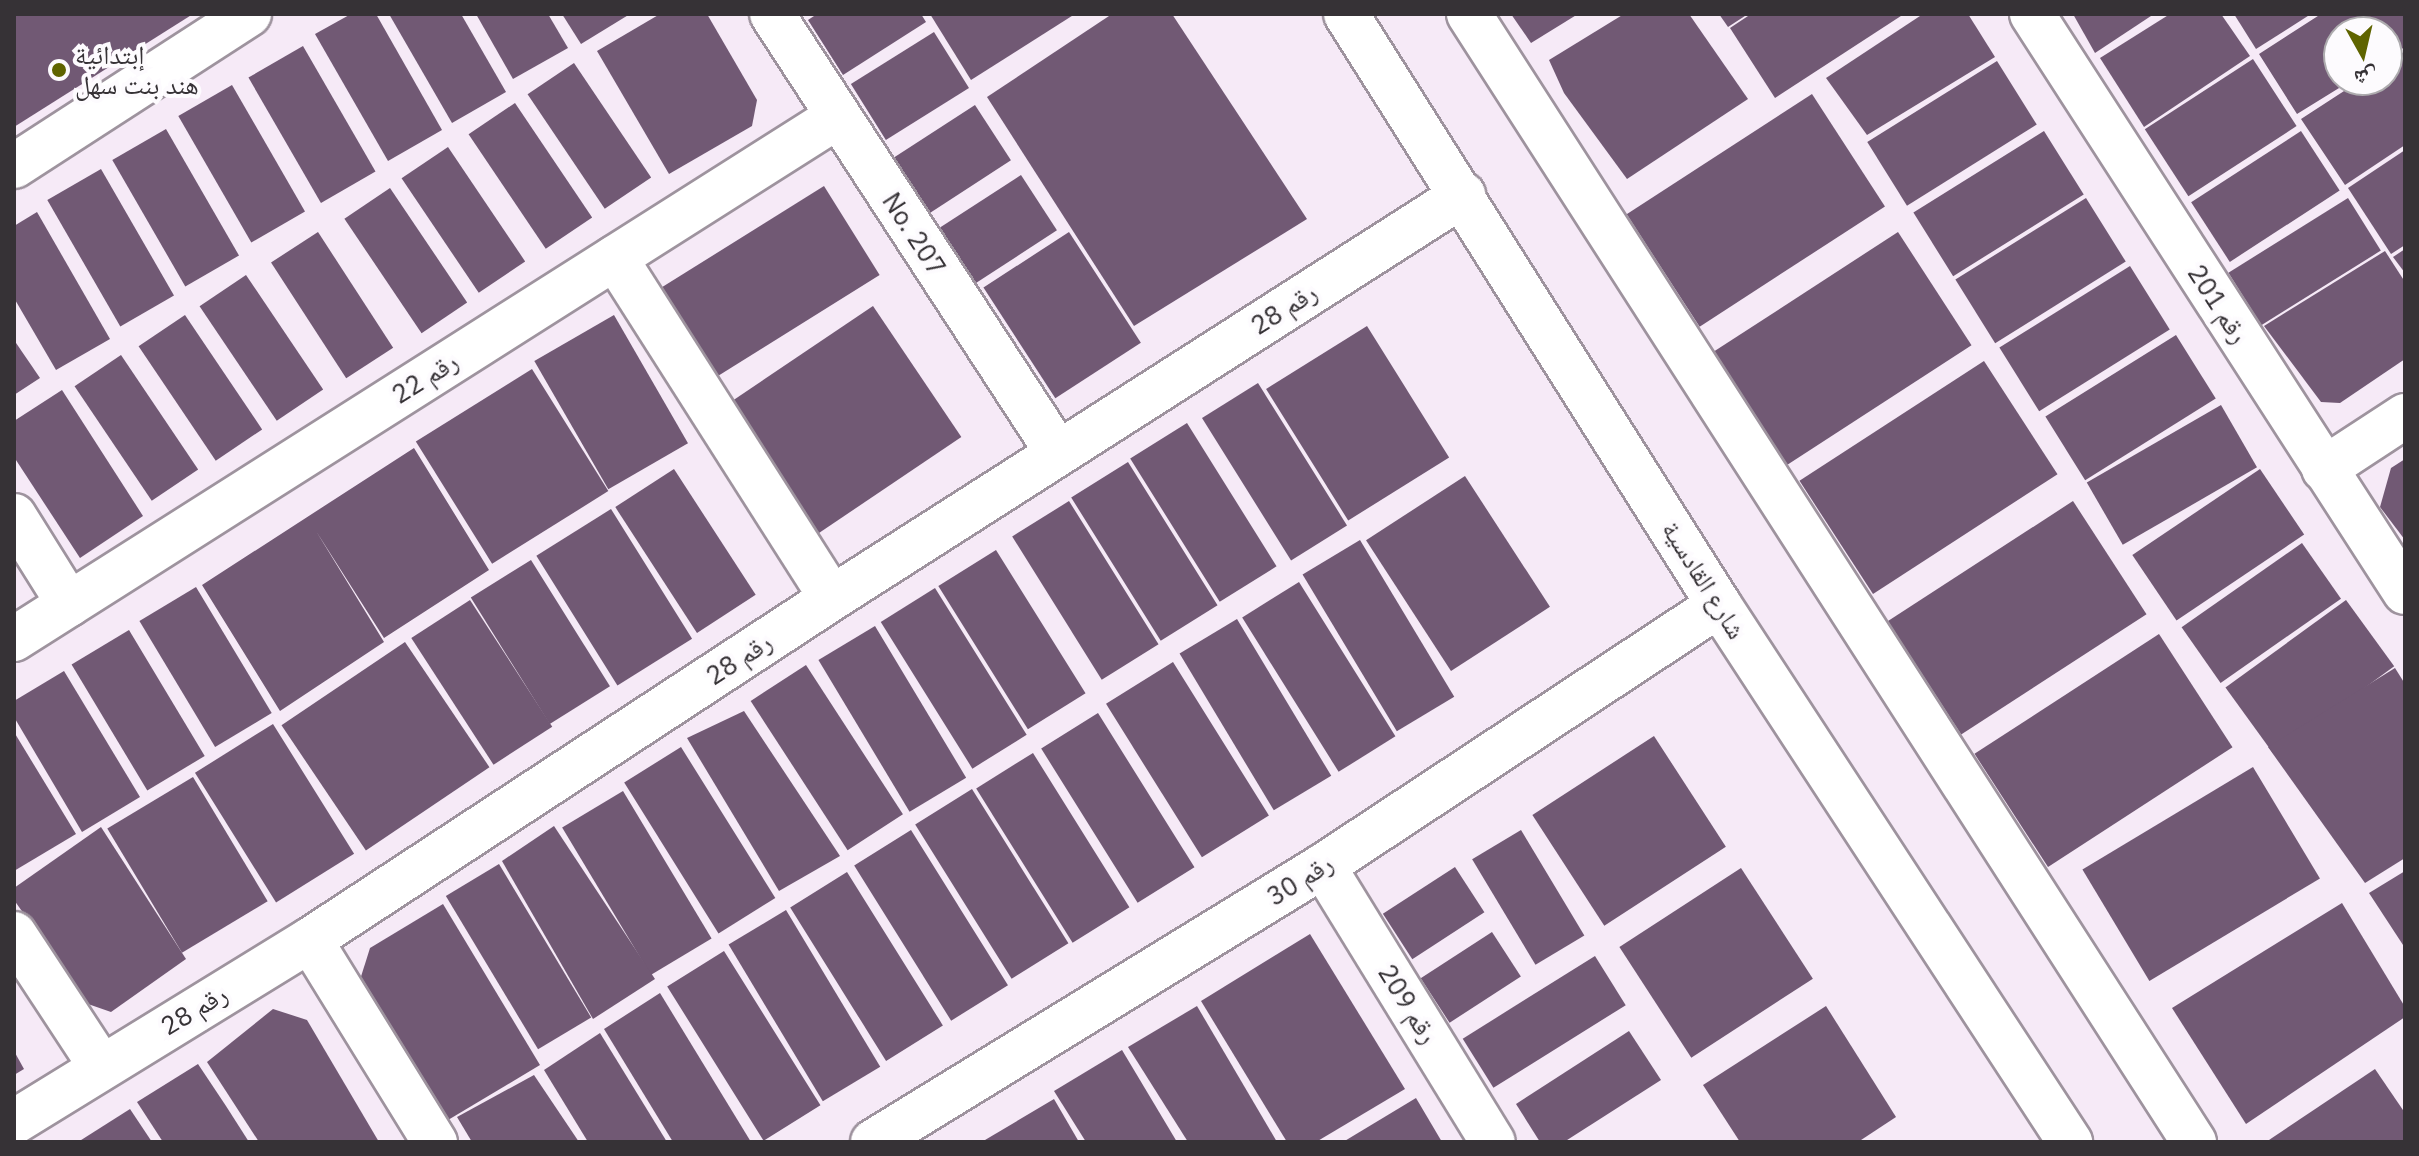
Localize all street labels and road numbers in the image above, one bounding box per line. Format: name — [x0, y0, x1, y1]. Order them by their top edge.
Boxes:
street label: No. 207 — [876, 187, 952, 281]
street label: رقم 201 — [2181, 259, 2255, 349]
street label: رقم 28 — [1245, 277, 1323, 341]
street label: رقم 22 — [386, 346, 464, 410]
street label: شارع القادسية — [1656, 515, 1752, 645]
street label: رقم 28 — [700, 626, 778, 692]
street label: رقم 30 — [1261, 848, 1339, 912]
street label: رقم 209 — [1372, 959, 1444, 1049]
street label: رقم 28 — [155, 978, 233, 1042]

